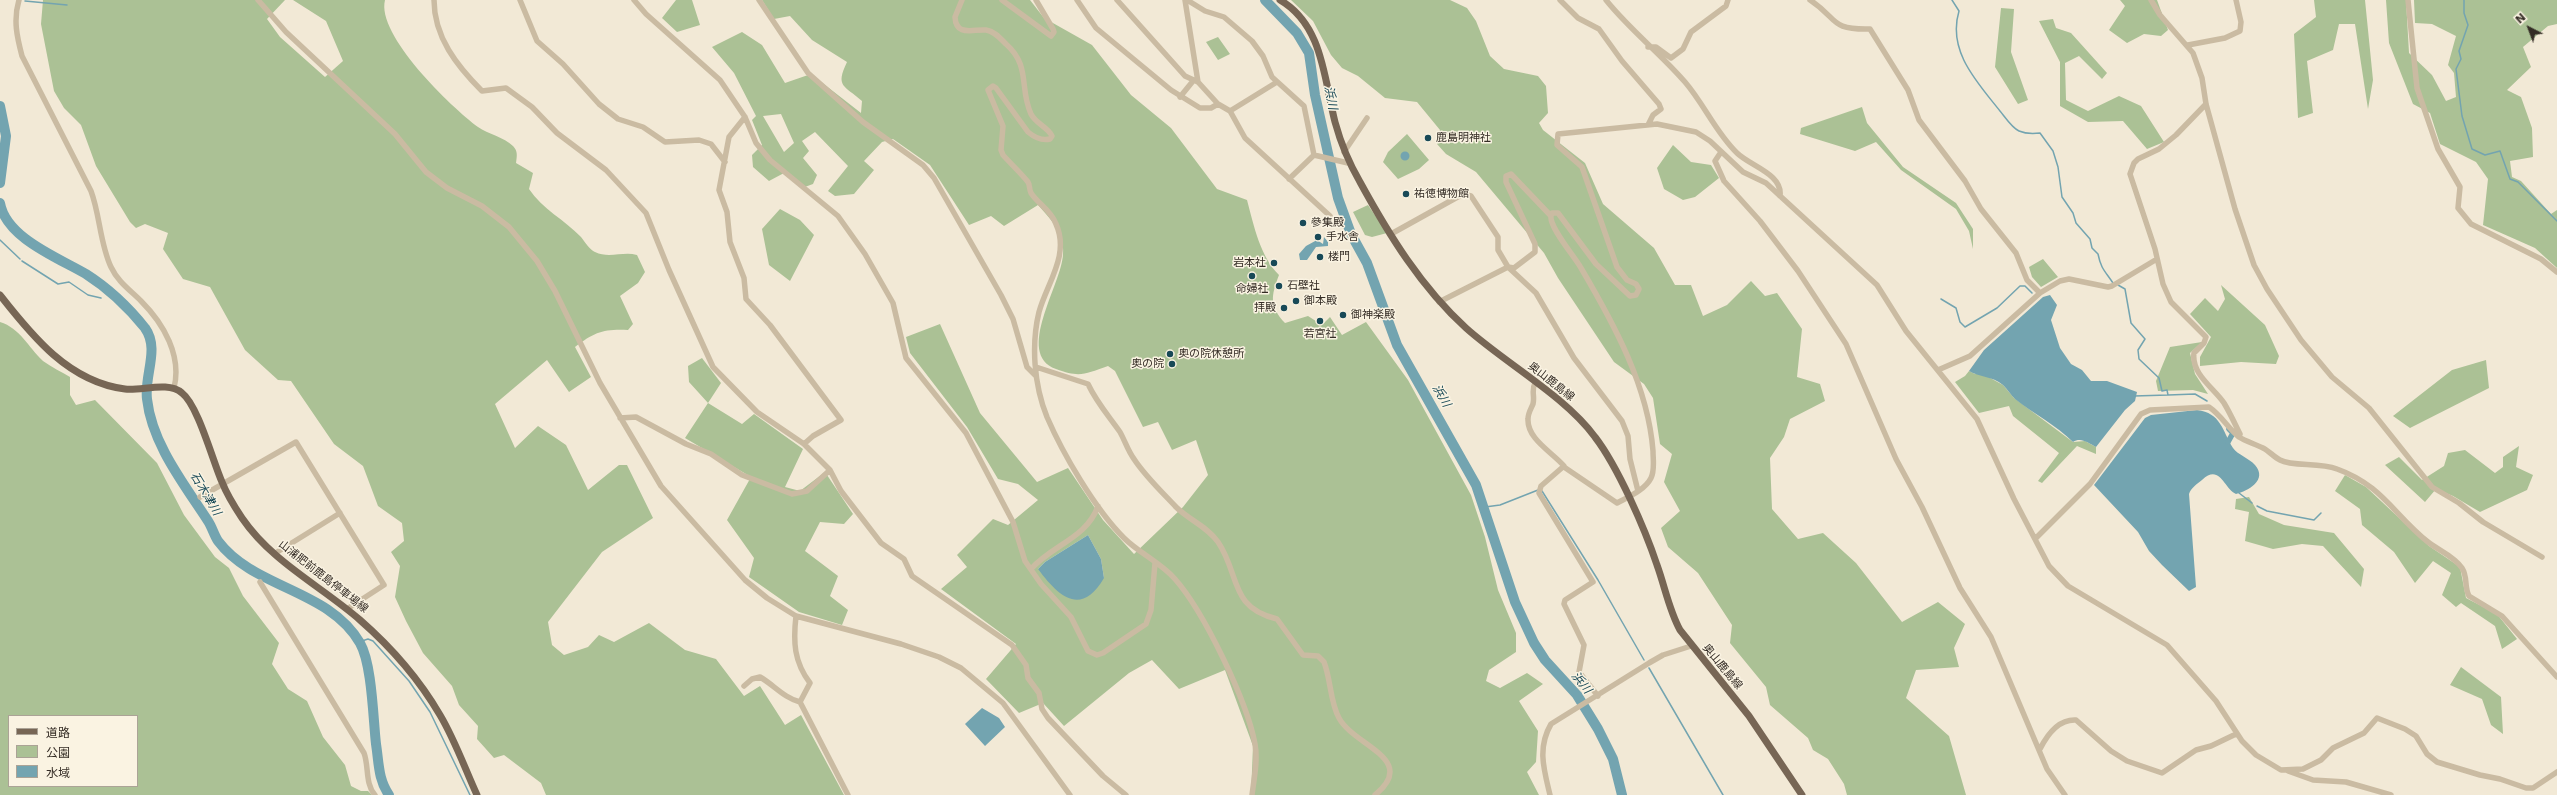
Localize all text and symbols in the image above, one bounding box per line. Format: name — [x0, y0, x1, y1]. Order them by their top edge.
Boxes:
north arrow — [2509, 8, 2549, 48]
text: N — [2513, 11, 2528, 27]
water label: 浜川 — [1321, 85, 1339, 111]
place label: 鹿島明神社 — [1436, 131, 1491, 145]
marker: 鹿島明神社 — [1423, 133, 1433, 143]
place label: 祐徳博物館 — [1414, 187, 1469, 201]
marker: 祐徳博物館 — [1401, 189, 1411, 199]
place label: 參集殿 — [1311, 216, 1344, 230]
marker: 參集殿 — [1298, 218, 1308, 228]
place label: 手水舎 — [1326, 230, 1359, 244]
marker: 手水舎 — [1313, 232, 1323, 242]
place label: 楼門 — [1328, 250, 1350, 264]
marker: 楼門 — [1315, 252, 1325, 262]
place label: 岩本社 — [1233, 256, 1266, 270]
marker: 岩本社 — [1269, 258, 1279, 268]
marker: 命婦社 — [1247, 271, 1257, 281]
place label: 石壁社 — [1287, 279, 1320, 293]
marker: 石壁社 — [1274, 281, 1284, 291]
place label: 命婦社 — [1236, 282, 1268, 296]
place label: 御本殿 — [1304, 294, 1337, 308]
marker: 御本殿 — [1291, 296, 1301, 306]
place label: 拝殿 — [1254, 301, 1276, 315]
marker: 拝殿 — [1279, 303, 1289, 313]
place label: 御神楽殿 — [1351, 308, 1395, 322]
marker: 御神楽殿 — [1338, 310, 1348, 320]
marker: 若宮社 — [1315, 316, 1325, 326]
place label: 若宮社 — [1304, 327, 1336, 341]
place label: 奥の院休憩所 — [1178, 347, 1244, 361]
marker: 奥の院休憩所 — [1165, 349, 1175, 359]
place label: 奥の院 — [1131, 357, 1164, 371]
marker: 奥の院 — [1167, 359, 1177, 369]
street label: 奥山鹿島線 — [1525, 360, 1577, 404]
water label: 浜川 — [1429, 382, 1453, 410]
water label: 石木津川 — [186, 470, 224, 518]
street label: 山浦肥前鹿島停車場線 — [276, 538, 370, 616]
street label: 奥山鹿島線 — [1699, 642, 1745, 692]
water label: 浜川 — [1568, 669, 1594, 697]
legend — [8, 715, 138, 787]
text: 道路 — [46, 726, 70, 740]
text: 公園 — [46, 746, 70, 760]
text: 水域 — [46, 766, 70, 780]

